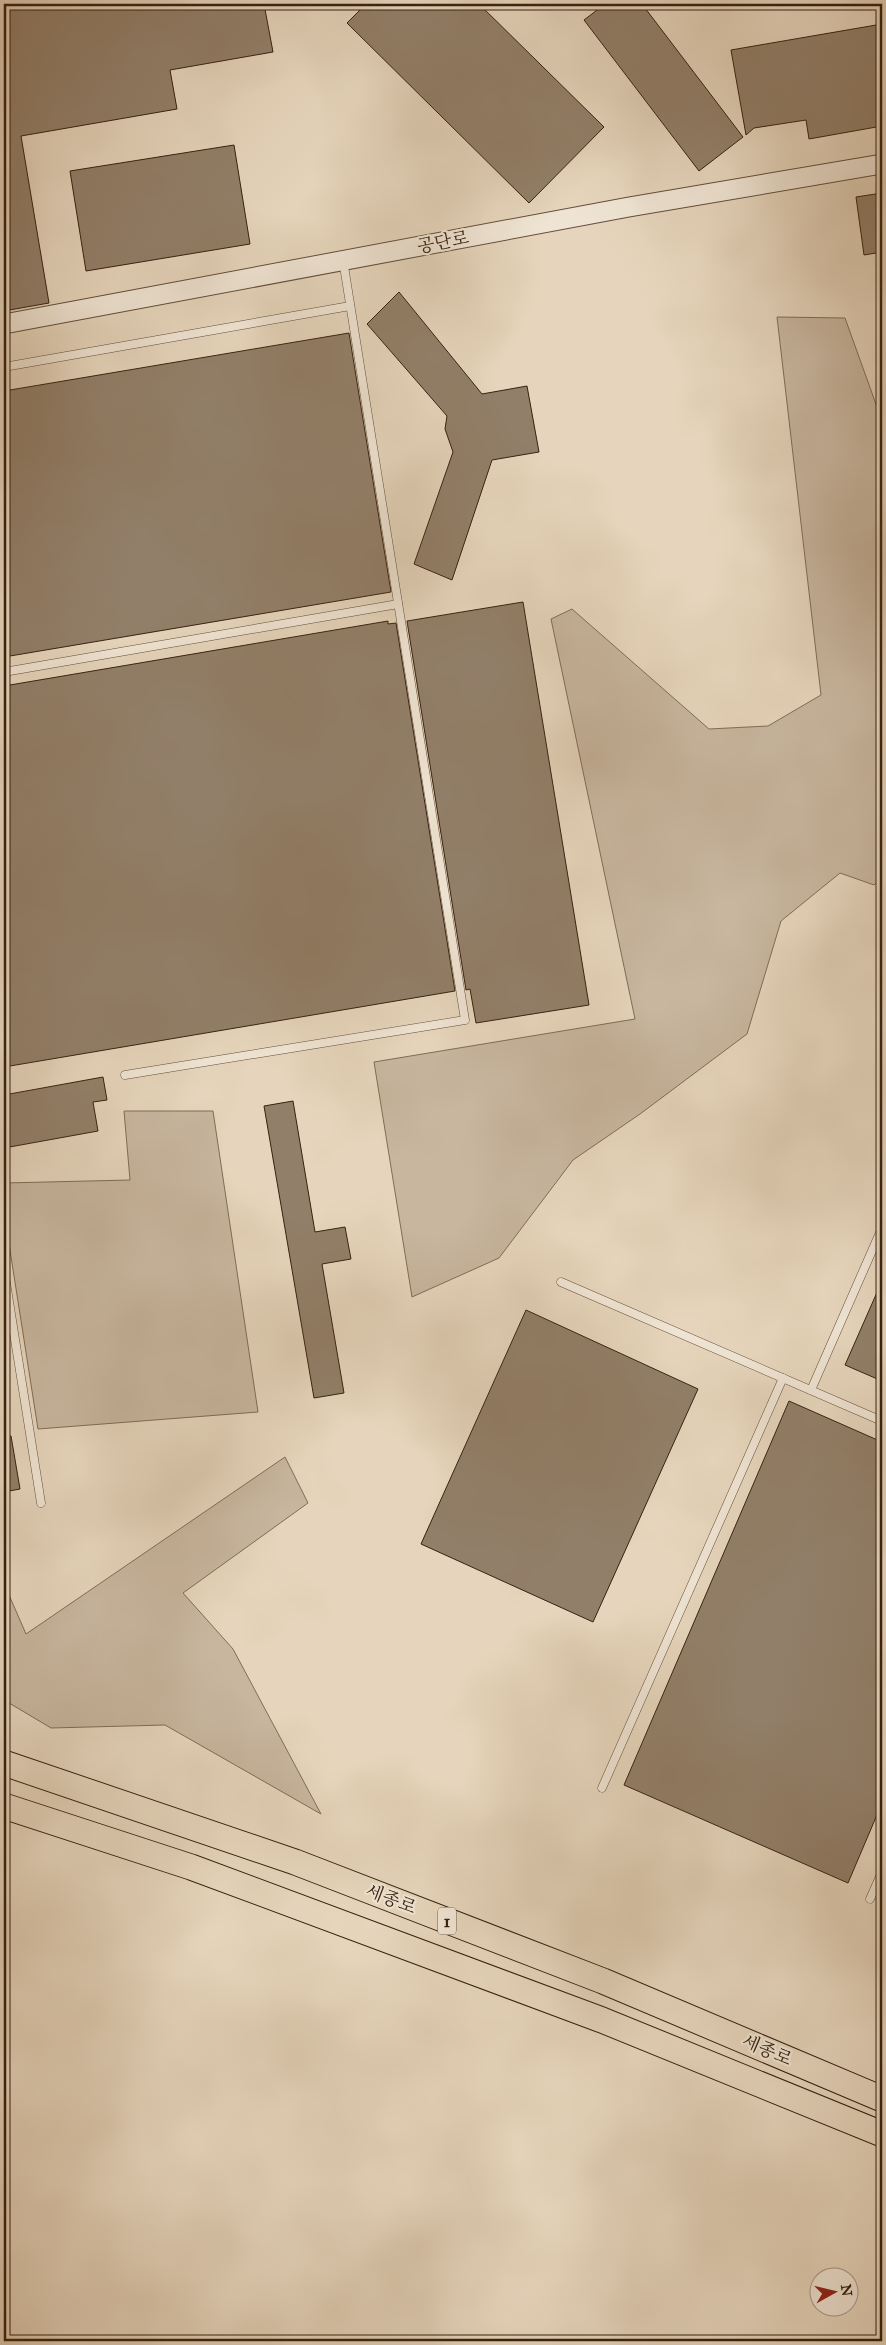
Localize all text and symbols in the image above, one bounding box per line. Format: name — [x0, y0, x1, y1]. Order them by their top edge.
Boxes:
street label: 공단로 — [415, 226, 471, 258]
street label: 세종로 — [363, 1879, 419, 1919]
road number: 1 — [438, 1908, 456, 1934]
street label: 세종로 — [739, 2030, 795, 2070]
north arrow — [808, 2268, 858, 2318]
text: N — [837, 2283, 856, 2297]

